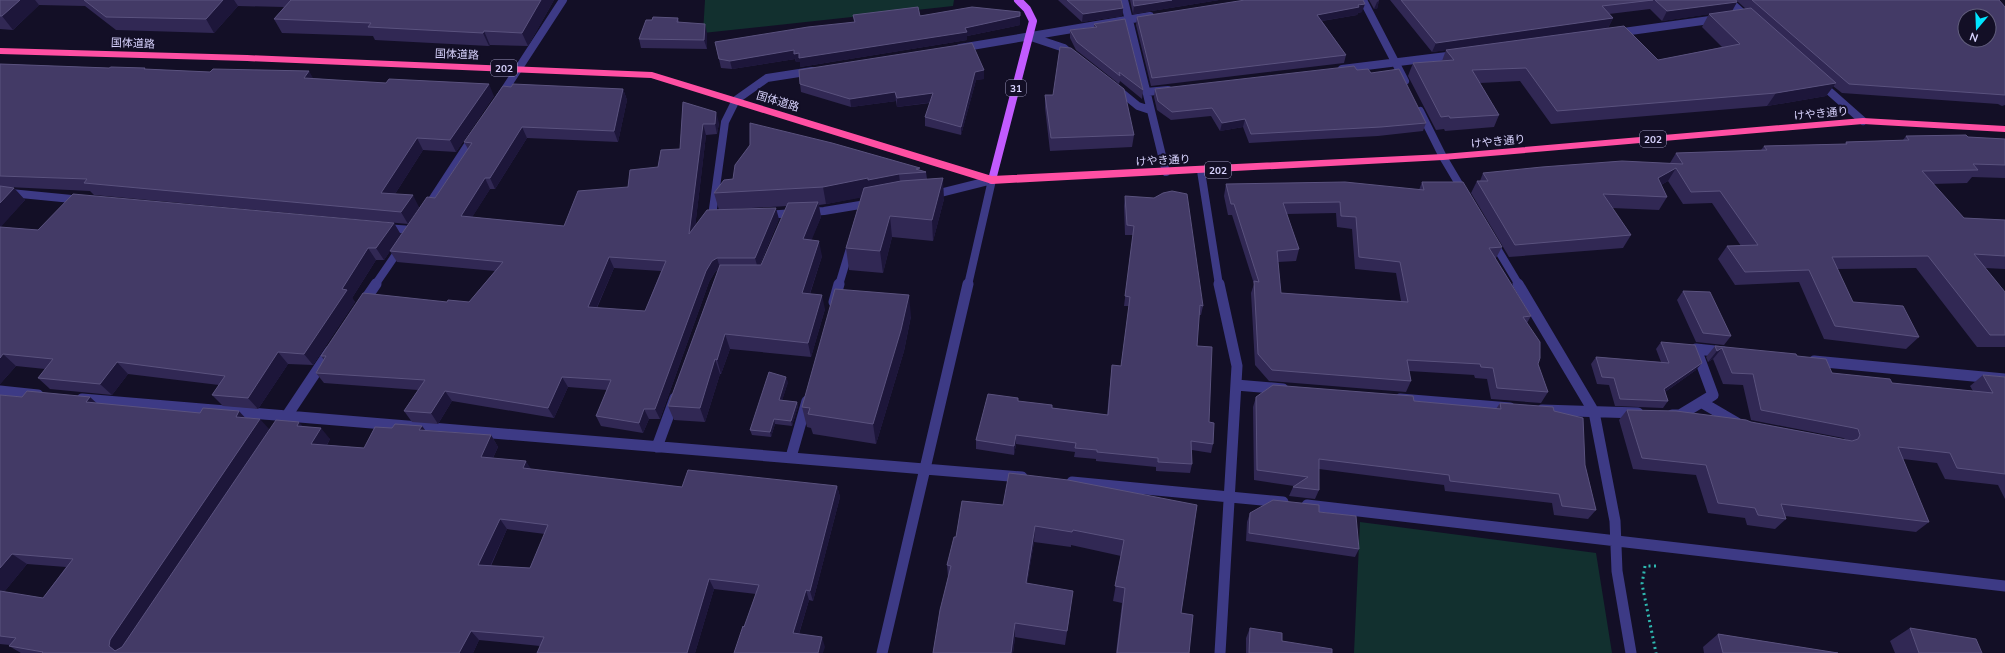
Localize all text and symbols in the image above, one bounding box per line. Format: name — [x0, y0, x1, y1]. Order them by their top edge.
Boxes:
north arrow — [1957, 8, 1997, 48]
text: N — [1968, 29, 1980, 45]
street label: 国体道路 — [111, 35, 155, 52]
street label: 国体道路 — [435, 46, 479, 63]
road number: 202 — [491, 60, 517, 76]
road number: 31 — [1006, 80, 1026, 96]
street label: 国体道路 — [755, 88, 801, 115]
street label: けやき通り — [1793, 104, 1849, 123]
road number: 202 — [1640, 131, 1666, 147]
street label: けやき通り — [1470, 132, 1526, 151]
street label: けやき通り — [1135, 152, 1191, 169]
road number: 202 — [1205, 162, 1231, 178]

